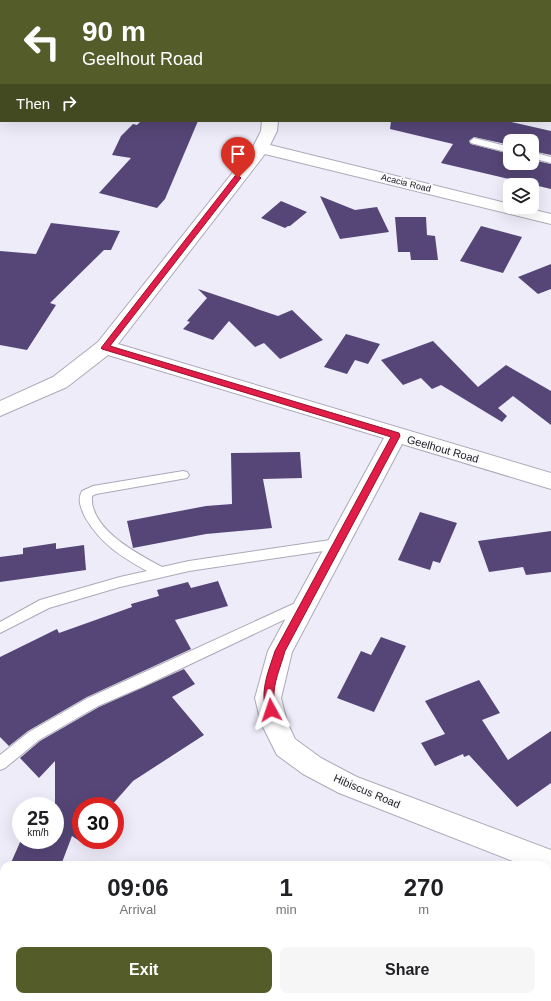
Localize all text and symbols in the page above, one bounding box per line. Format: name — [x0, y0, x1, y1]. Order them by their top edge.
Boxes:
icon: left — [16, 16, 68, 68]
text: 90 m — [82, 16, 146, 47]
text: Geelhout Road — [82, 49, 203, 69]
icon: right — [58, 92, 80, 114]
text: Then — [16, 95, 50, 112]
map controls — [503, 134, 539, 214]
button: search — [503, 134, 539, 170]
pin — [221, 137, 255, 178]
icon: arrive — [227, 143, 249, 165]
street label: Acacia Road — [380, 172, 432, 194]
button: layers — [503, 178, 539, 214]
street label: Geelhout Road — [406, 433, 480, 465]
position arrow — [250, 689, 292, 731]
street label: Hibiscus Road — [332, 772, 402, 810]
speed limit sign: 30 — [72, 797, 124, 849]
text: 25 — [27, 807, 49, 829]
text: km/h — [27, 827, 49, 838]
text: 09:06 — [107, 874, 169, 901]
text: 1 — [279, 874, 293, 901]
text: 270 — [404, 874, 444, 901]
text: Arrival — [119, 902, 156, 917]
text: min — [276, 902, 297, 917]
text: m — [418, 902, 429, 917]
button: Exit — [16, 947, 272, 993]
button: Share — [280, 947, 535, 993]

